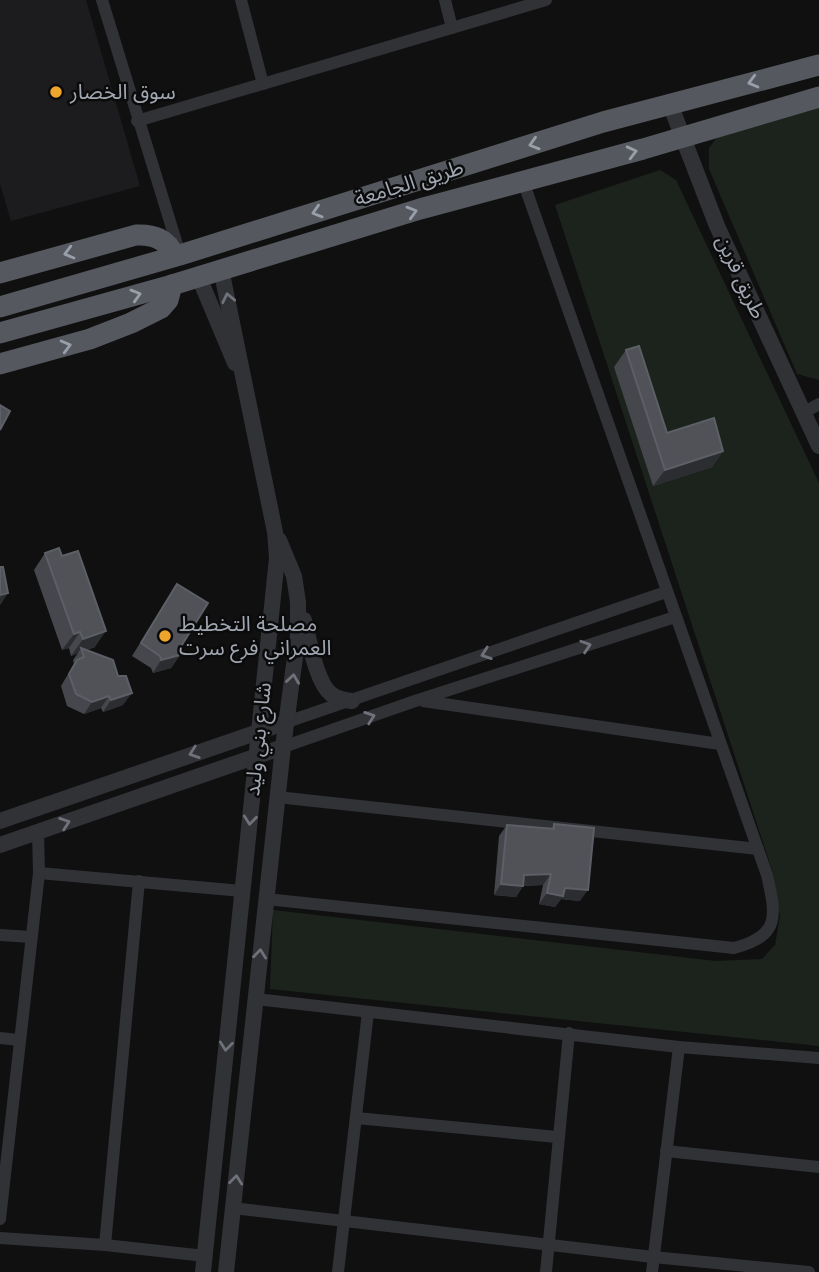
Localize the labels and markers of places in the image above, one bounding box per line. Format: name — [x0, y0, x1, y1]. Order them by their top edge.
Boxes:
place label: سوق الخصار — [69, 78, 176, 104]
marker: سوق الخصار — [48, 84, 64, 100]
place label: مصلحة التخطيط العمراني فرع سرت — [179, 610, 331, 664]
marker: مصلحة التخطيط العمراني فرع سرت — [157, 628, 173, 644]

